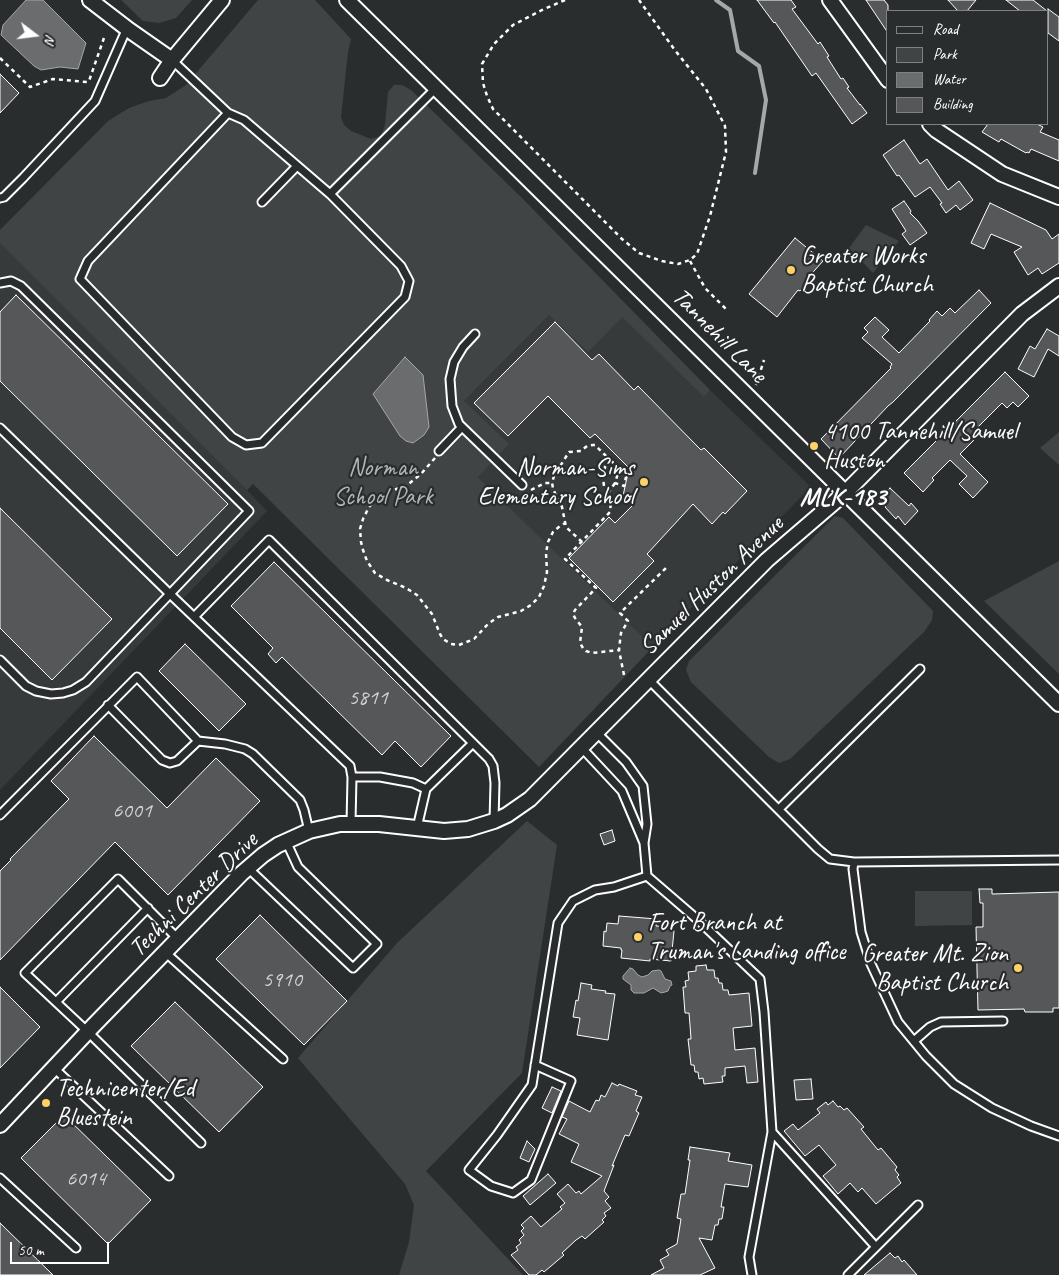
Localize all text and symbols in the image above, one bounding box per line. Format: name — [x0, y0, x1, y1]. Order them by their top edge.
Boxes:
north arrow — [10, 10, 60, 60]
legend — [886, 10, 1049, 125]
text: Road — [933, 20, 958, 39]
text: N — [41, 33, 59, 45]
text: Park — [933, 45, 957, 64]
text: Water — [933, 70, 966, 89]
text: Building — [933, 95, 972, 114]
place label: Greater Works Baptist Church — [801, 241, 933, 300]
marker: Greater Works Baptist Church — [785, 264, 797, 276]
street label: Tannehill Lane — [665, 282, 773, 390]
place label: 4100 Tannehill/Samuel Huston — [824, 417, 1017, 476]
marker: 4100 Tannehill/Samuel Huston — [808, 440, 820, 452]
park label: Norman School Park — [333, 453, 433, 512]
place label: Norman-Sims Elementary School — [478, 453, 634, 512]
marker: Norman-Sims Elementary School — [638, 476, 650, 488]
district label: MLK-183 — [800, 482, 886, 514]
street label: Samuel Huston Avenue — [634, 510, 790, 662]
house number: 5811 — [348, 685, 388, 711]
house number: 6001 — [112, 798, 152, 824]
street label: Techni Center Drive — [123, 826, 265, 964]
place label: Fort Branch at Truman's Landing office — [648, 908, 845, 967]
marker: Fort Branch at Truman's Landing office — [632, 931, 644, 943]
place label: Greater Mt. Zion Baptist Church — [862, 939, 1008, 998]
marker: Greater Mt. Zion Baptist Church — [1012, 962, 1024, 974]
house number: 5910 — [262, 967, 302, 993]
place label: Technicenter/Ed Bluestein — [56, 1074, 194, 1133]
marker: Technicenter/Ed Bluestein — [40, 1097, 52, 1109]
house number: 6014 — [66, 1166, 106, 1192]
scale bar — [12, 1232, 111, 1264]
text: 50 m — [18, 1241, 44, 1260]

